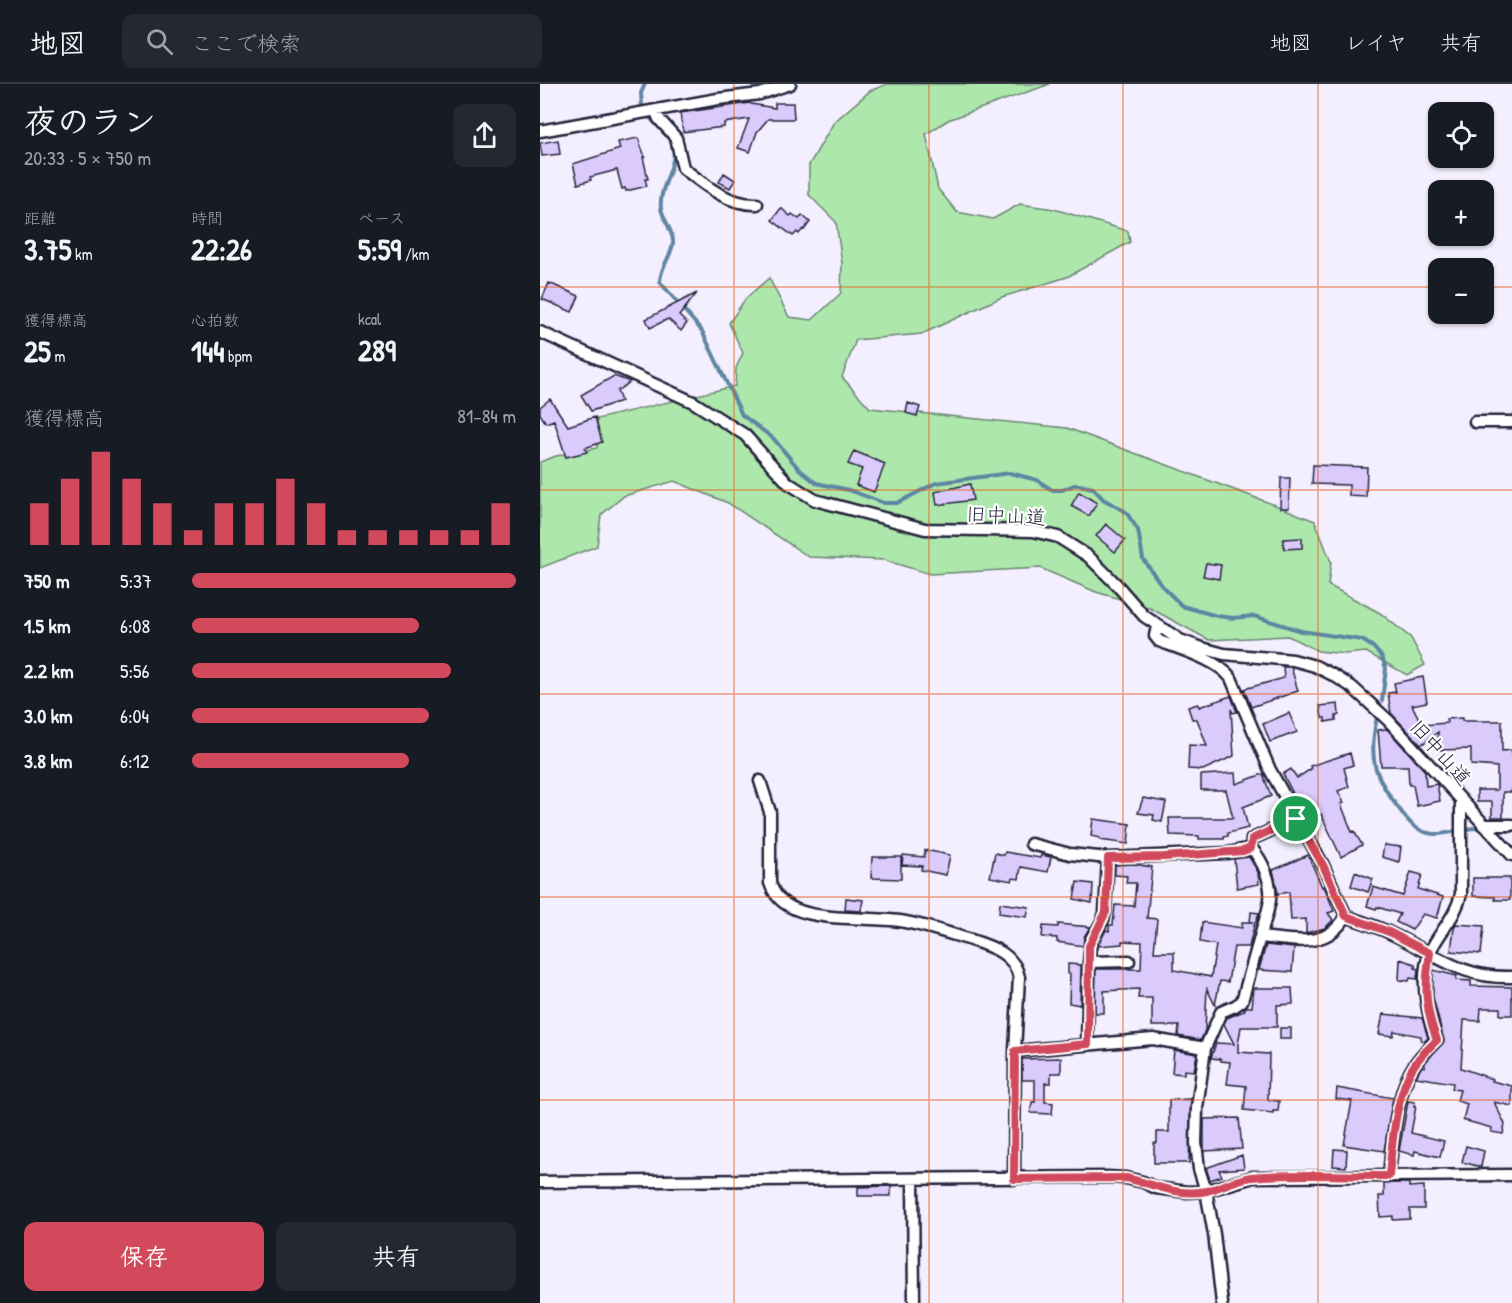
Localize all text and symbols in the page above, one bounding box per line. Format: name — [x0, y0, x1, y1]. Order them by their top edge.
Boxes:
search box — [122, 14, 542, 68]
text: 地図 — [30, 24, 86, 62]
icon: search — [143, 25, 176, 58]
text: ここで検索 — [191, 28, 301, 58]
text: 地図 — [1270, 28, 1312, 57]
text: レイヤ — [1345, 28, 1407, 57]
text: 共有 — [1440, 28, 1482, 57]
text: 夜のラン — [24, 99, 156, 143]
map controls — [1428, 102, 1494, 324]
button: locate — [1428, 102, 1494, 168]
button: share — [453, 104, 516, 167]
text: 20:33 · 5 × 750 m — [24, 144, 151, 171]
button: + — [1428, 180, 1494, 246]
text: 距離 — [24, 207, 56, 229]
text: 時間 — [191, 207, 223, 229]
text: ペース — [358, 207, 405, 229]
text: 3.75 — [24, 229, 71, 269]
text: 22:26 — [191, 229, 252, 269]
text: 5:59 — [358, 229, 401, 269]
text: km — [71, 243, 93, 265]
text: /km — [401, 243, 429, 265]
button: − — [1428, 258, 1494, 324]
text: kcal — [358, 308, 381, 330]
text: 獲得標高 — [24, 309, 88, 331]
text: 心拍数 — [191, 309, 239, 331]
text: 289 — [358, 330, 396, 370]
text: 25 — [24, 331, 51, 371]
text: 144 — [191, 331, 224, 371]
text: m — [51, 345, 65, 367]
text: bpm — [224, 345, 252, 367]
text: 81–84 m — [457, 402, 516, 429]
text: 獲得標高 — [24, 404, 104, 431]
street label: 旧中山道 — [965, 499, 1047, 531]
text: 750 m — [24, 567, 70, 594]
text: 5:37 — [120, 567, 152, 594]
text: 1.5 km — [24, 612, 71, 639]
text: 6:08 — [120, 612, 150, 639]
text: 2.2 km — [24, 657, 74, 684]
text: 5:56 — [120, 657, 150, 684]
text: 3.0 km — [24, 702, 73, 729]
text: 6:04 — [120, 702, 149, 729]
street label: 旧中山道 — [1404, 713, 1478, 791]
text: 3.8 km — [24, 747, 72, 774]
text: 6:12 — [120, 747, 149, 774]
pin — [1270, 793, 1321, 844]
icon: arrive — [1279, 802, 1312, 835]
button: 保存 — [24, 1222, 264, 1291]
button: 共有 — [276, 1222, 516, 1291]

